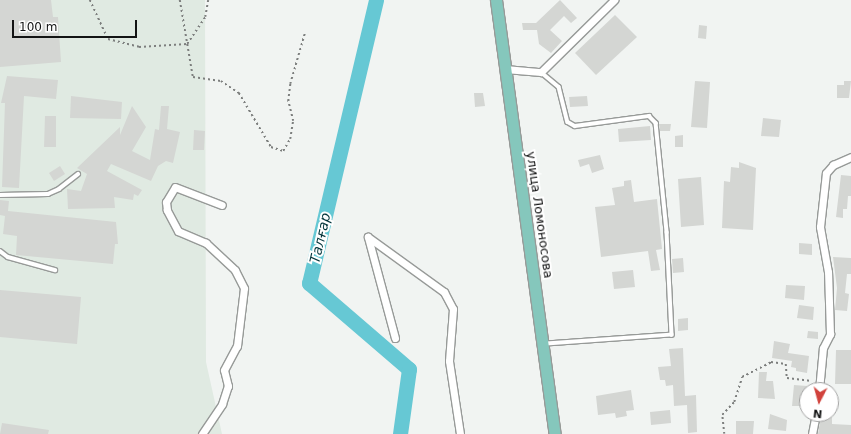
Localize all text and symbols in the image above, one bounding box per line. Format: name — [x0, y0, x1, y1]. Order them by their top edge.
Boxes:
scale bar — [14, 12, 139, 38]
text: 100 m — [19, 20, 57, 34]
street label: улица Ломоносова — [522, 151, 556, 279]
water label: Талғар — [306, 211, 334, 265]
north arrow — [799, 382, 839, 422]
text: N — [813, 406, 823, 420]

